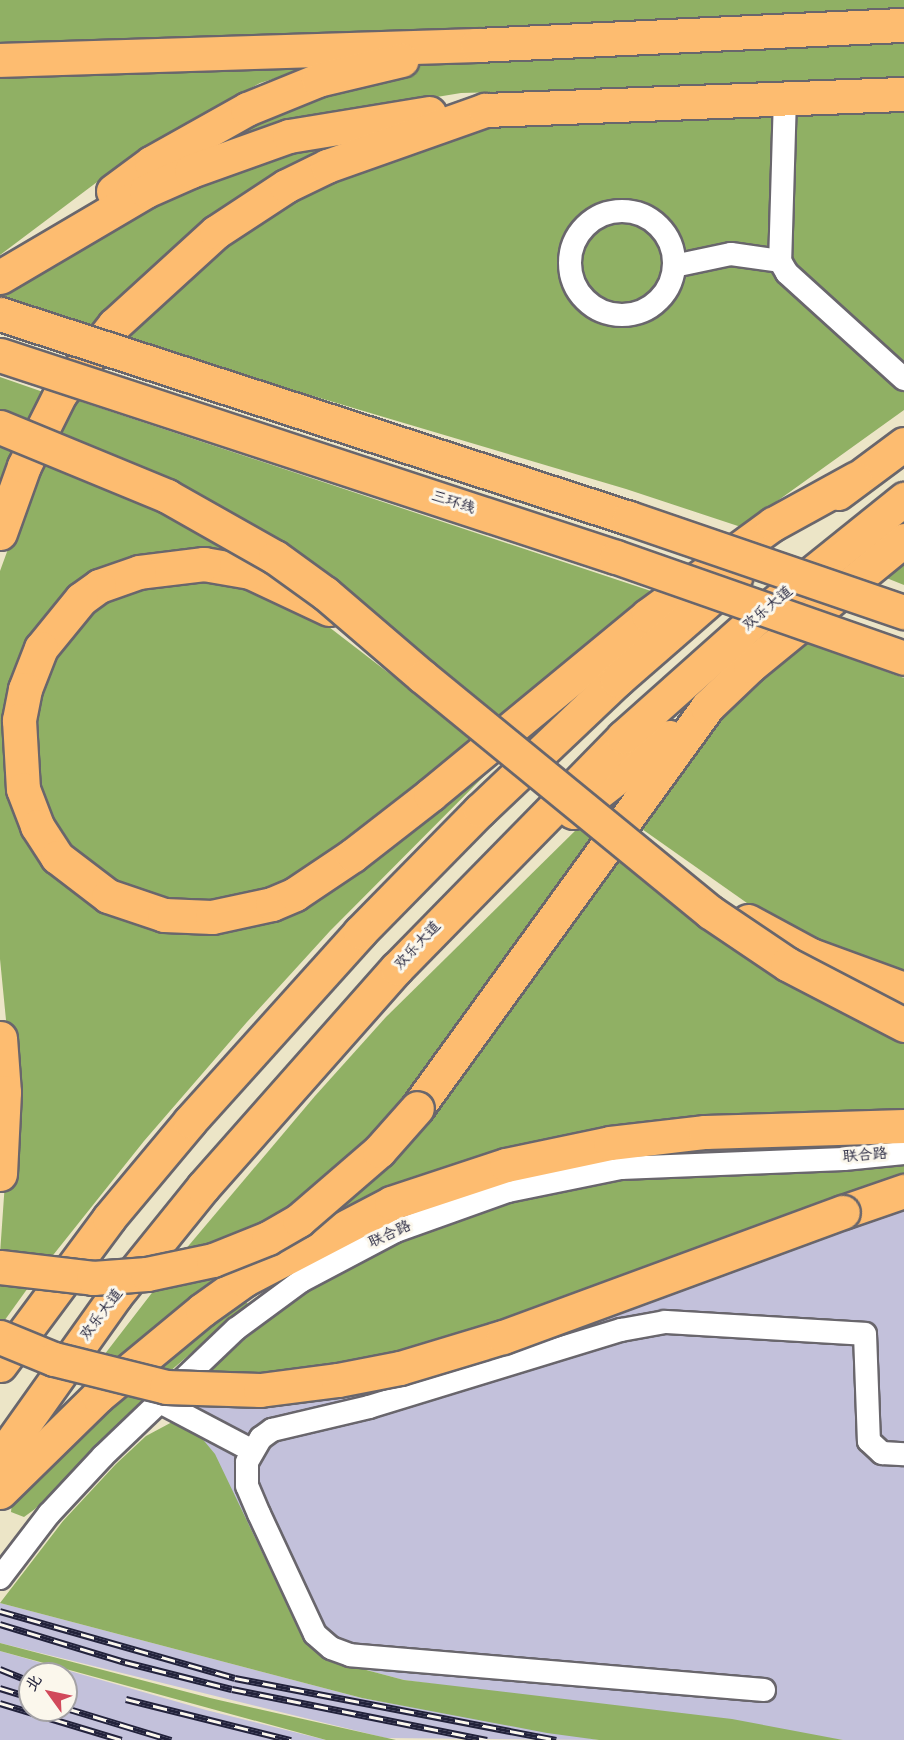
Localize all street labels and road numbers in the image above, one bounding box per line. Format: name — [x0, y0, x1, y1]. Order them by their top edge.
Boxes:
street label: 三环线 — [429, 487, 477, 519]
street label: 欢乐大道 — [739, 583, 797, 635]
street label: 欢乐大道 — [391, 918, 445, 974]
street label: 联合路 — [842, 1145, 888, 1167]
street label: 联合路 — [366, 1217, 414, 1253]
street label: 欢乐大道 — [77, 1286, 127, 1344]

